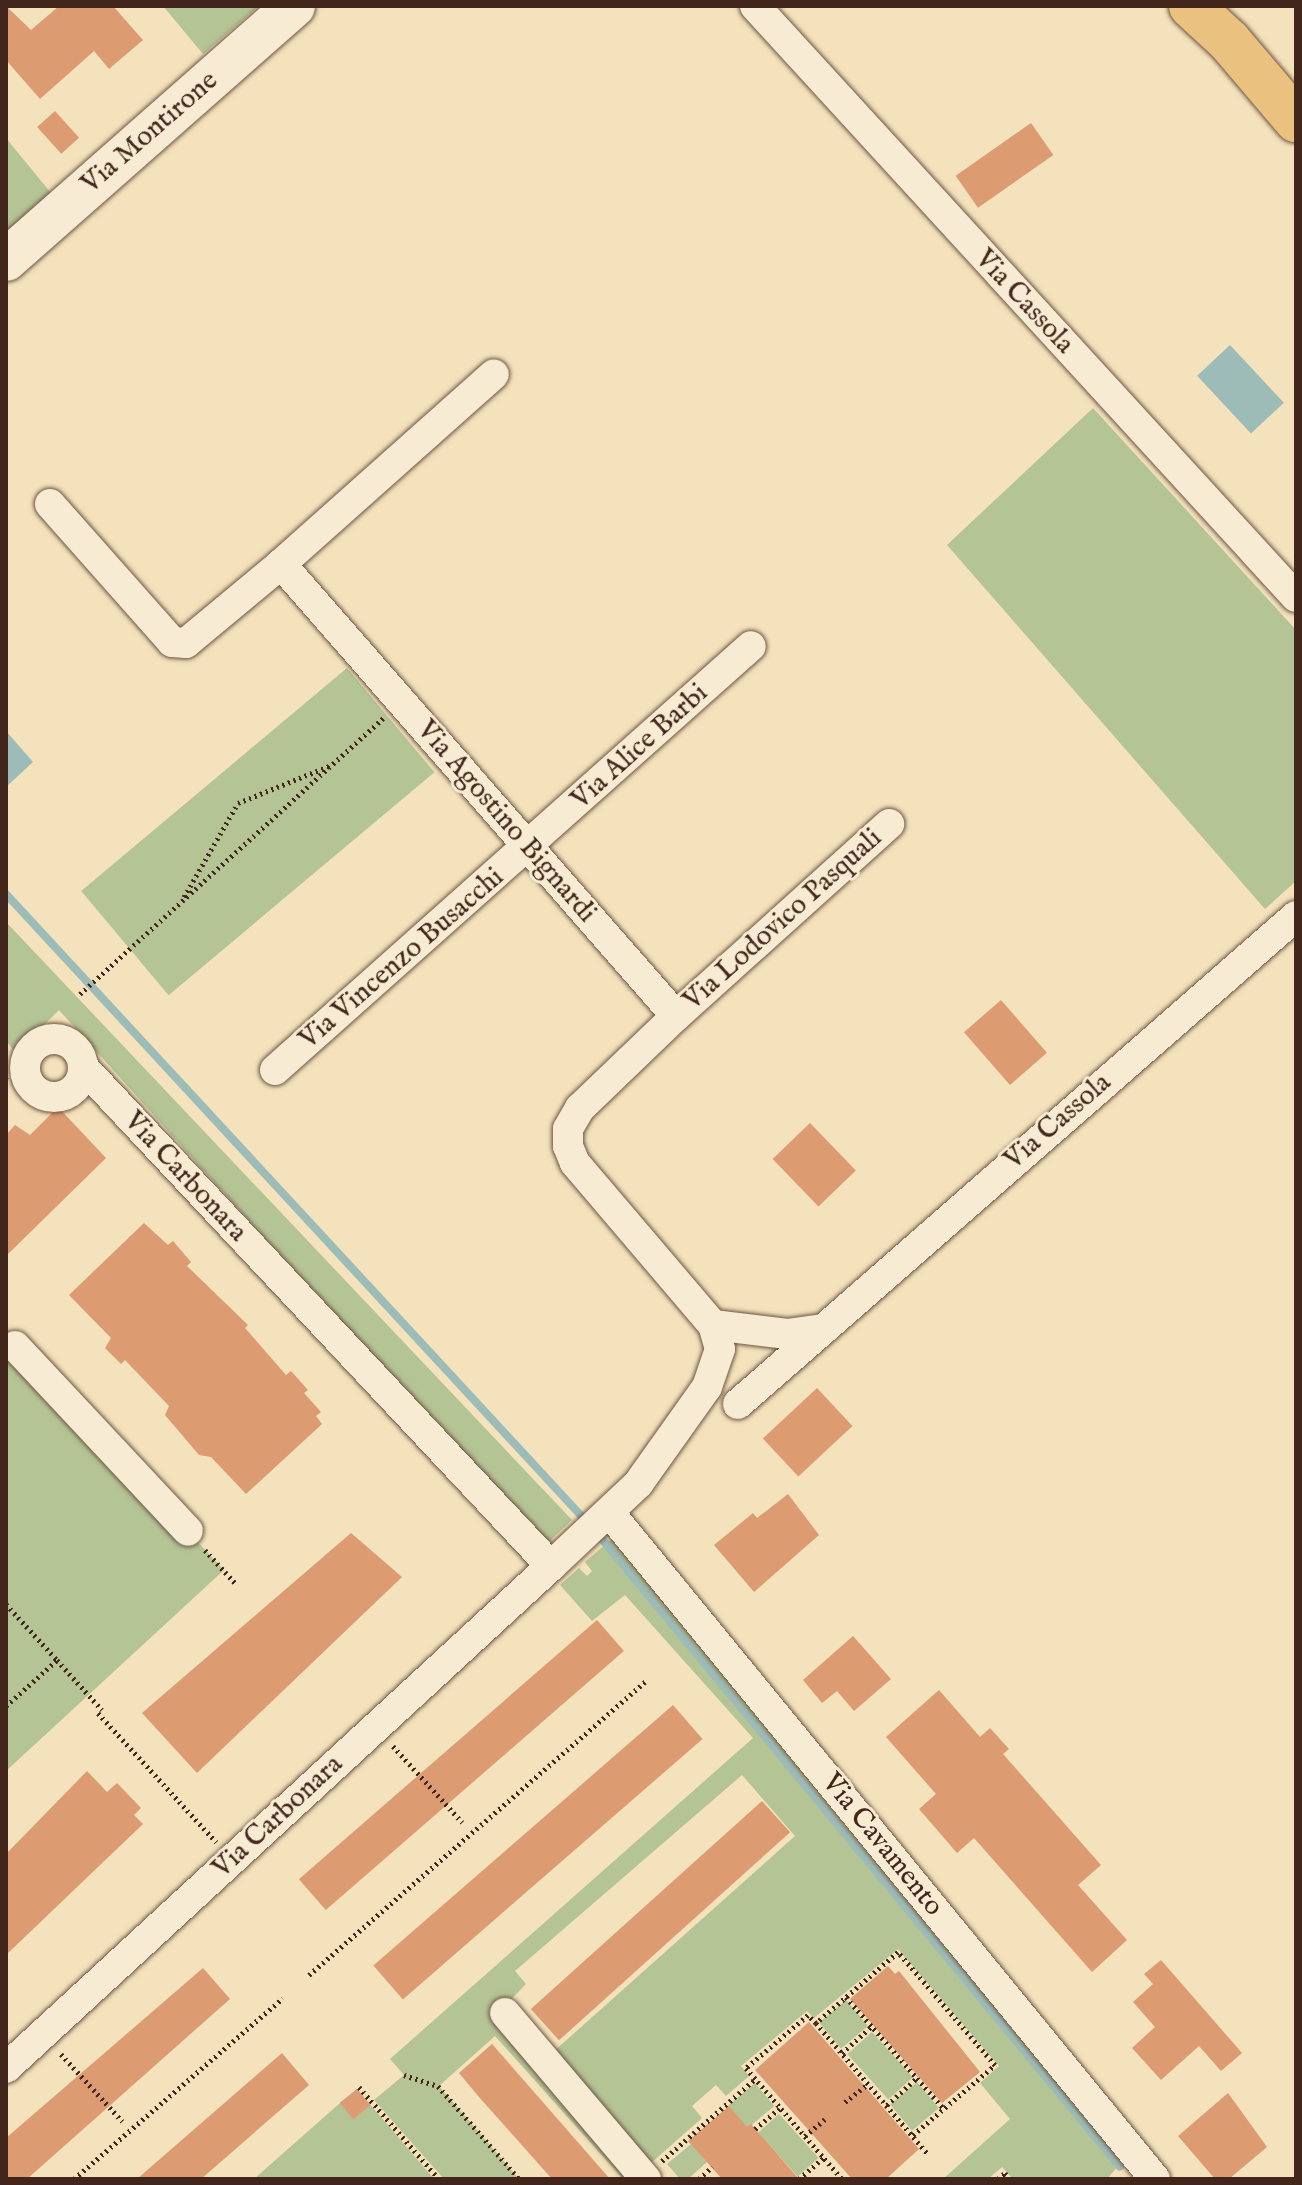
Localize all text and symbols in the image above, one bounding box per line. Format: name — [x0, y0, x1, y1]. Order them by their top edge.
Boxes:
street label: Via Montirone — [75, 65, 225, 201]
street label: Via Cassola — [967, 243, 1081, 361]
street label: Via Alice Barbi — [565, 677, 715, 817]
street label: Via Agostino Bignardi — [409, 714, 603, 930]
street label: Via Lodovico Pasquali — [677, 822, 889, 1018]
street label: Via Vincenzo Busacchi — [293, 861, 511, 1057]
street label: Via Cassola — [998, 1066, 1118, 1178]
street label: Via Carbonara — [116, 1105, 254, 1249]
street label: Via Carbonara — [206, 1748, 350, 1886]
street label: Via Cavamento — [814, 1767, 950, 1923]

